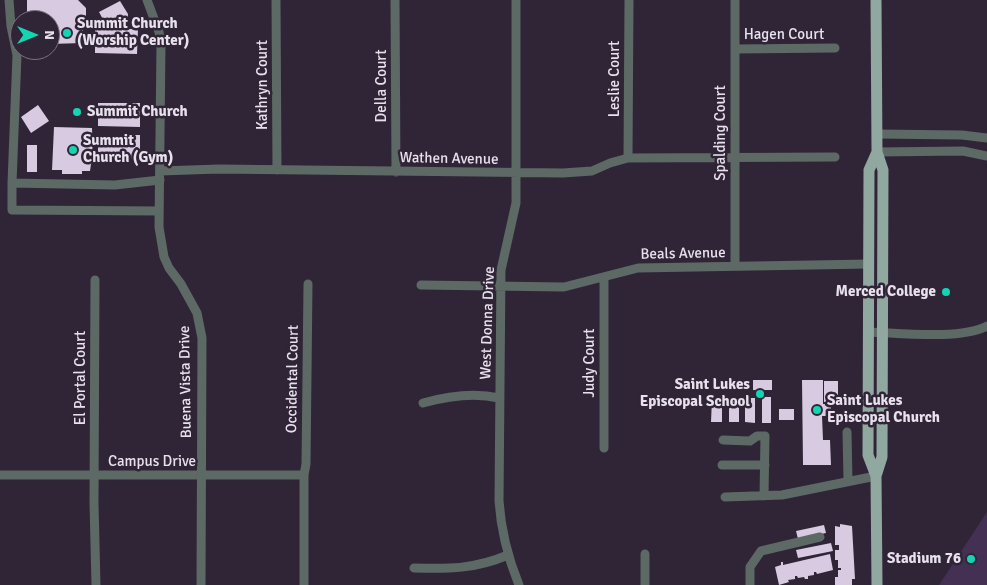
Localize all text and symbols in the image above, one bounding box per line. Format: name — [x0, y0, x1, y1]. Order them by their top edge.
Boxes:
north arrow — [10, 10, 60, 60]
place label: Summit Church (Worship Center) — [77, 15, 189, 50]
street label: Hagen Court — [744, 26, 824, 44]
marker: Summit Church (Worship Center) — [61, 27, 73, 39]
text: N — [41, 30, 58, 40]
street label: Kathryn Court — [254, 40, 272, 130]
street label: Leslie Court — [606, 41, 624, 117]
street label: Della Court — [373, 50, 391, 122]
street label: Spalding Court — [712, 85, 730, 181]
place label: Summit Church — [87, 103, 188, 121]
marker: Summit Church — [71, 106, 83, 118]
place label: Summit Church (Gym) — [83, 132, 173, 167]
marker: Summit Church (Gym) — [67, 144, 79, 156]
street label: Wathen Avenue — [399, 149, 499, 169]
street label: Beals Avenue — [640, 244, 726, 264]
street label: West Donna Drive — [477, 266, 499, 380]
place label: Merced College — [836, 283, 936, 301]
marker: Merced College — [940, 286, 952, 298]
street label: Buena Vista Drive — [176, 325, 196, 439]
street label: Occidental Court — [283, 325, 303, 433]
street label: Judy Court — [581, 328, 599, 398]
street label: El Portal Court — [72, 331, 90, 425]
place label: Saint Lukes Episcopal School — [640, 376, 750, 411]
marker: Saint Lukes Episcopal School — [754, 388, 766, 400]
place label: Saint Lukes Episcopal Church — [827, 392, 940, 427]
marker: Saint Lukes Episcopal Church — [811, 404, 823, 416]
street label: Campus Drive — [108, 453, 196, 471]
place label: Stadium 76 — [887, 550, 961, 568]
marker: Stadium 76 — [965, 553, 977, 565]

